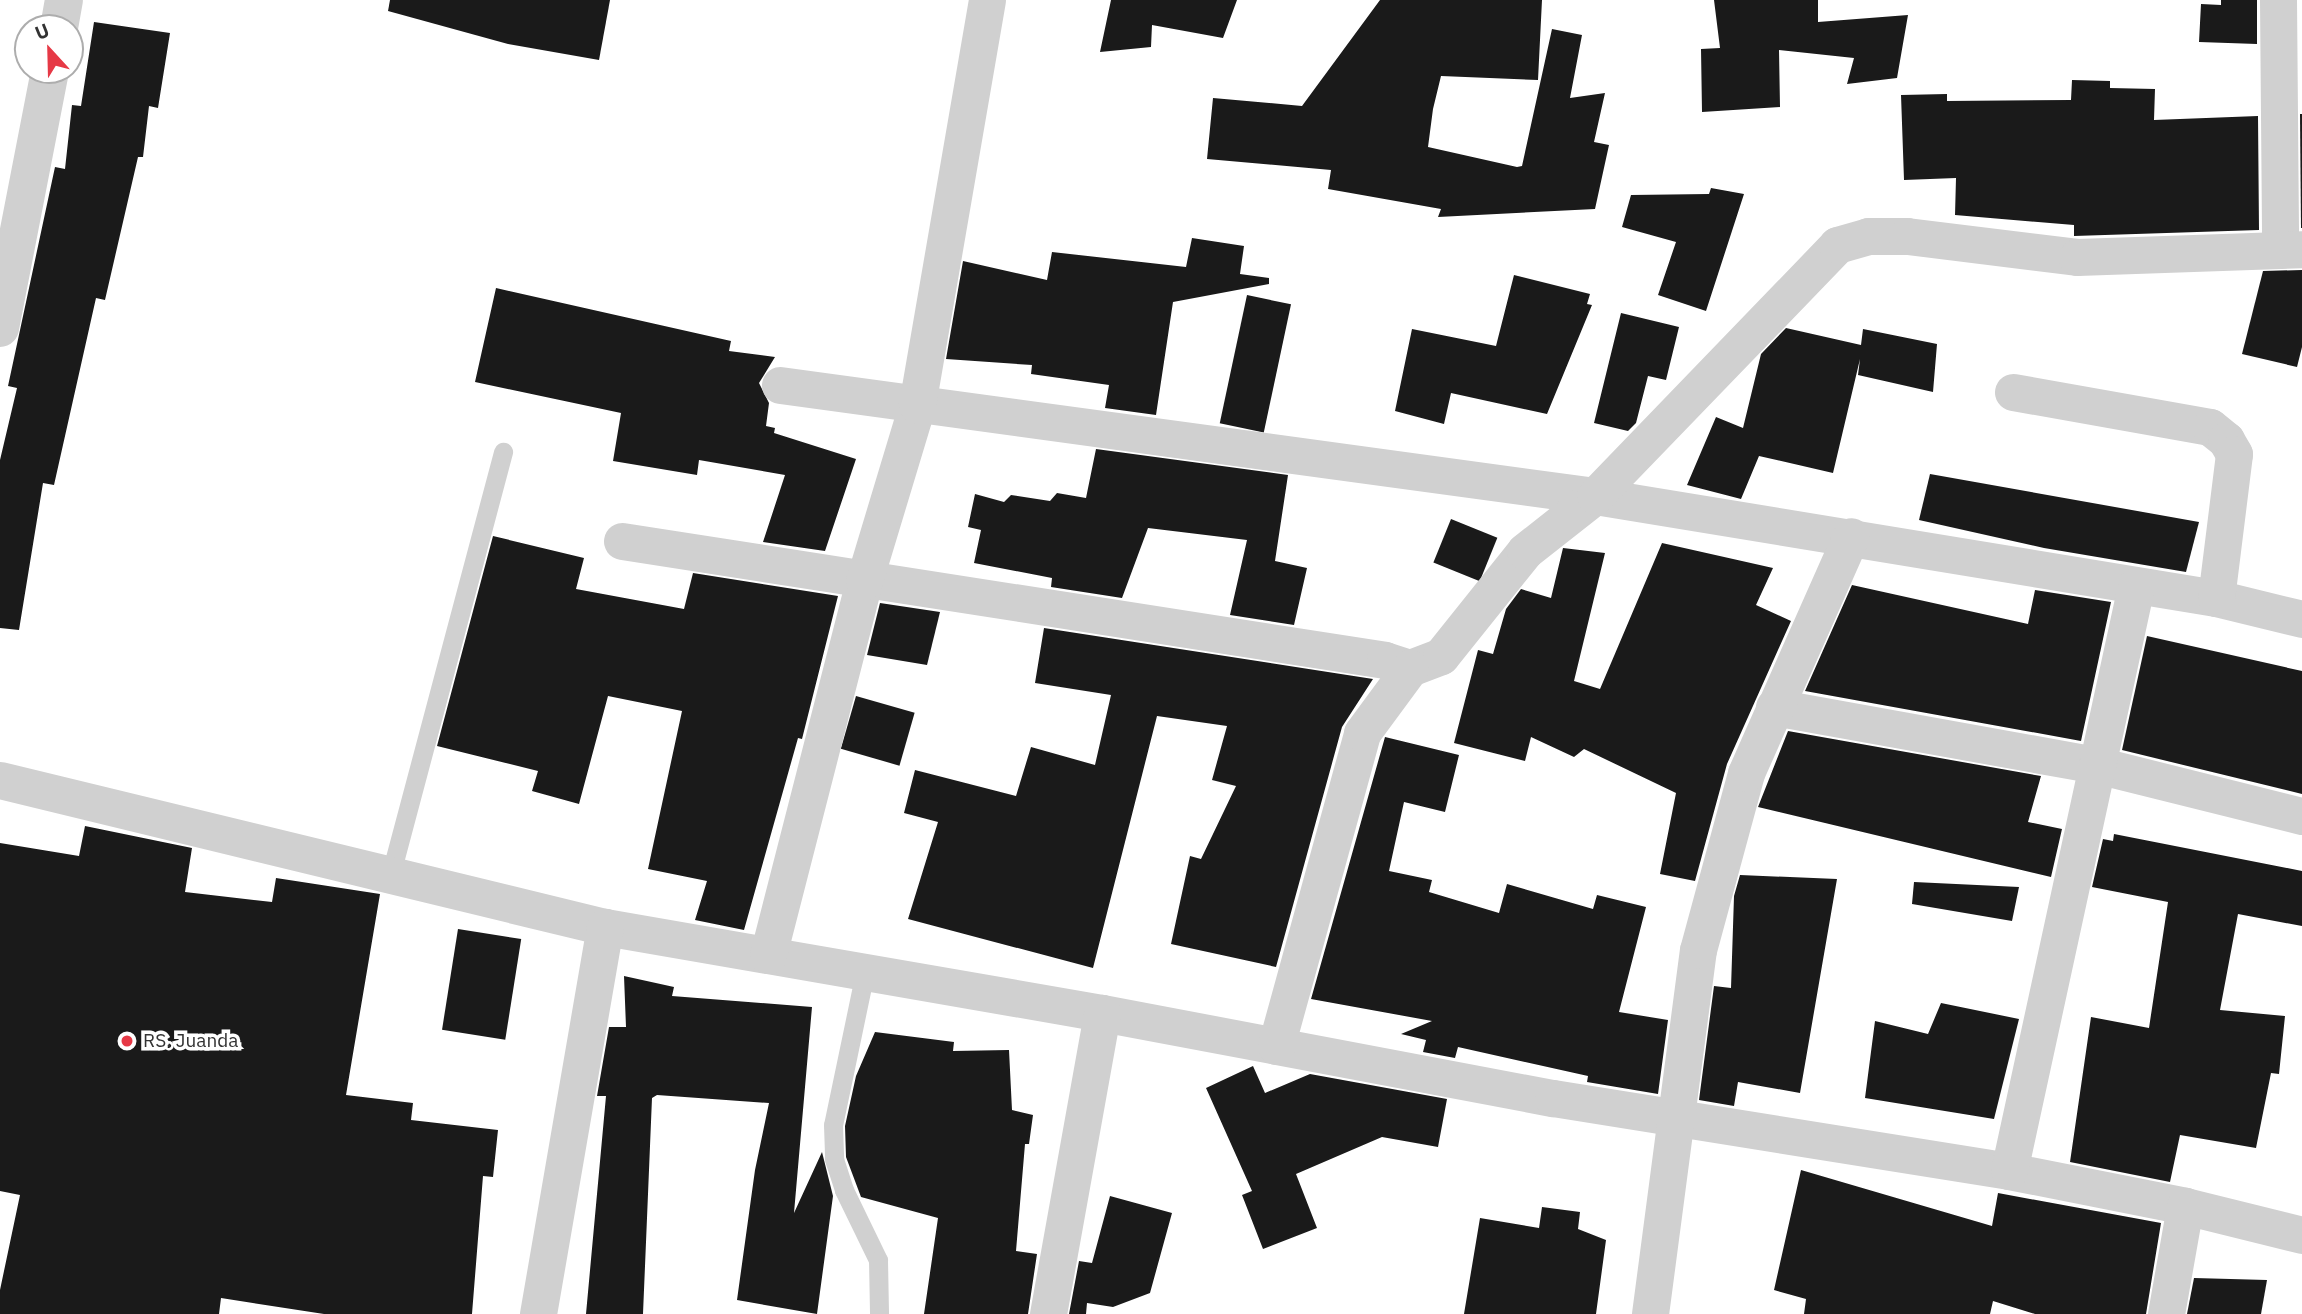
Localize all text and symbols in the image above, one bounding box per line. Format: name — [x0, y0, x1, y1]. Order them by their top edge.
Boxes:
north arrow — [14, 14, 84, 84]
text: U — [31, 18, 52, 45]
place label: RS. Juanda — [143, 1030, 238, 1052]
marker: RS. Juanda — [117, 1031, 137, 1051]

